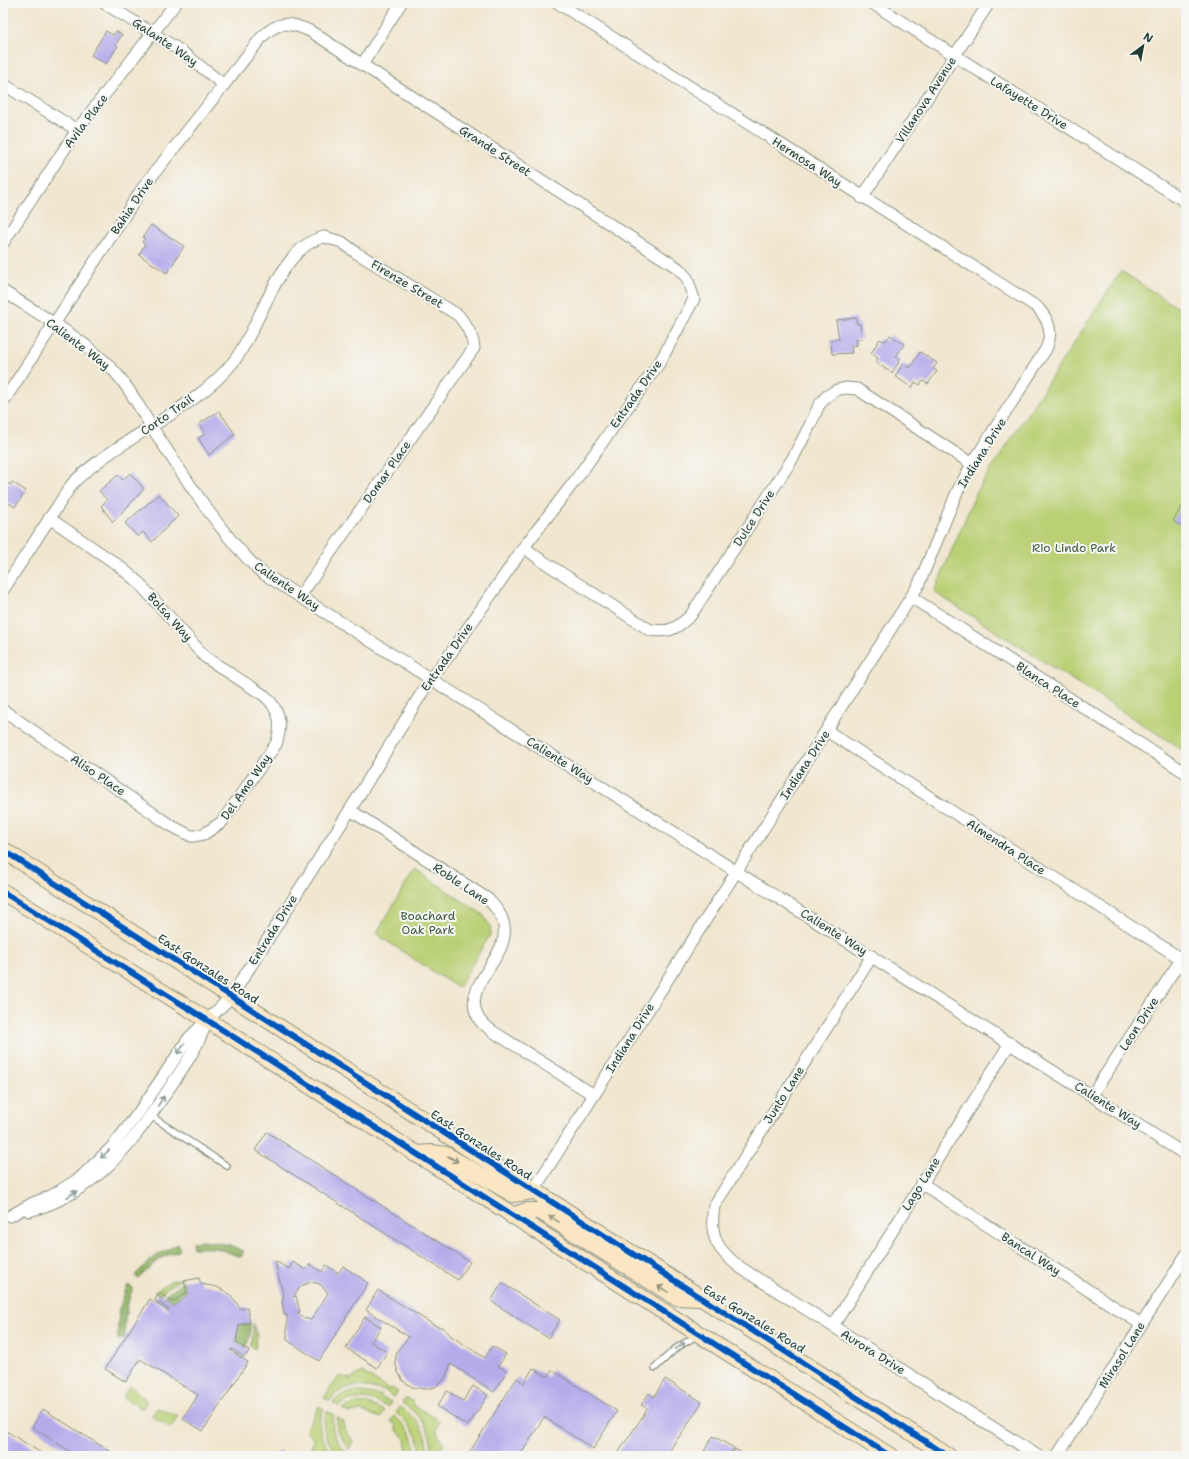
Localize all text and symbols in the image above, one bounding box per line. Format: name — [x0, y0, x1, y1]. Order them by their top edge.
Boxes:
street label: Galante Way — [129, 14, 201, 70]
north arrow — [1123, 26, 1163, 66]
text: N — [1140, 29, 1156, 47]
street label: Villanova Avenue — [892, 53, 960, 147]
street label: Lafayette Drive — [987, 73, 1071, 133]
street label: Avila Place — [60, 90, 112, 151]
street label: Grande Street — [456, 122, 534, 180]
street label: Hermosa Way — [769, 133, 845, 191]
street label: Bahia Drive — [107, 174, 157, 238]
street label: Firenze Street — [368, 256, 446, 312]
street label: Caliente Way — [43, 315, 113, 373]
street label: Entrada Drive — [606, 356, 666, 432]
street label: Corto Trail — [137, 391, 197, 439]
street label: Indiana Drive — [954, 415, 1010, 491]
street label: Domar Place — [360, 437, 415, 506]
street label: Dulce Drive — [730, 486, 778, 549]
park label: Rio Lindo Park — [1032, 540, 1116, 556]
street label: Caliente Way — [251, 558, 323, 614]
street label: Bolsa Way — [144, 589, 196, 645]
street label: Entrada Drive — [417, 619, 477, 695]
street label: Blanca Place — [1013, 658, 1083, 712]
street label: Indiana Drive — [776, 727, 834, 803]
street label: Caliente Way — [523, 733, 597, 787]
street label: Aliso Place — [67, 751, 129, 799]
street label: Del Amo Way — [217, 751, 275, 823]
street label: Almendra Place — [963, 815, 1049, 879]
street label: Roble Lane — [430, 859, 492, 909]
street label: Entrada Drive — [245, 892, 301, 968]
street label: Caliente Way — [797, 905, 871, 959]
park label: Boachard Oak Park — [401, 908, 456, 938]
street label: East Gonzales Road — [154, 930, 262, 1008]
street label: Leon Drive — [1116, 994, 1162, 1054]
street label: Indiana Drive — [602, 1000, 658, 1076]
one-way arrow — [177, 1043, 185, 1054]
street label: Junto Lane — [760, 1063, 808, 1127]
street label: Caliente Way — [1071, 1078, 1145, 1132]
one-way arrow — [157, 1095, 165, 1106]
street label: East Gonzales Road — [427, 1106, 535, 1184]
one-way arrow — [100, 1149, 110, 1159]
street label: Lago Lane — [898, 1154, 944, 1214]
one-way arrow — [447, 1156, 459, 1164]
one-way arrow — [66, 1190, 77, 1198]
one-way arrow — [548, 1215, 560, 1223]
street label: Bancal Way — [998, 1229, 1064, 1279]
street label: East Gonzales Road — [700, 1281, 809, 1357]
one-way arrow — [658, 1285, 669, 1293]
street label: Mirasol Lane — [1095, 1318, 1149, 1391]
street label: Aurora Drive — [838, 1326, 909, 1378]
one-way arrow — [674, 1342, 686, 1350]

